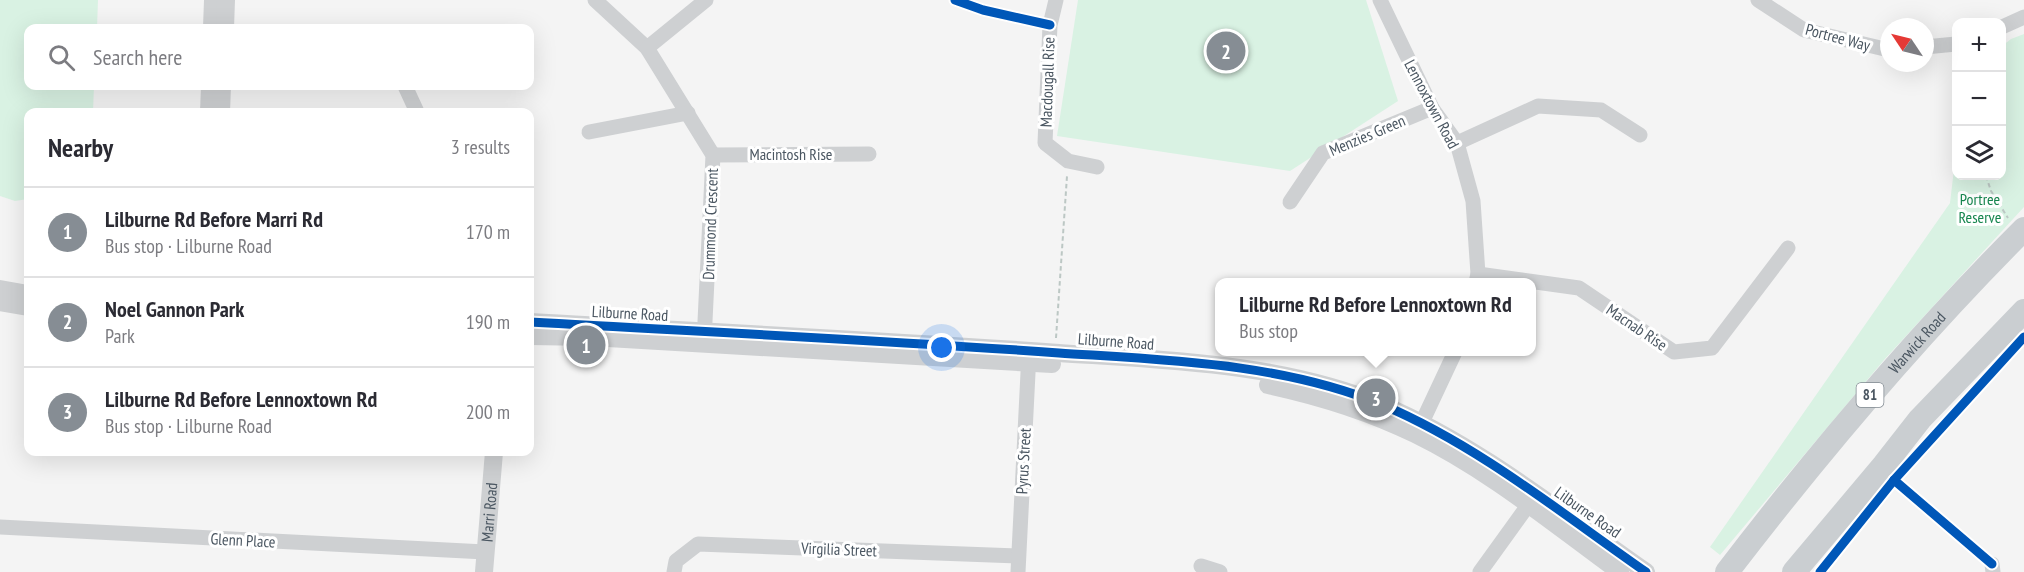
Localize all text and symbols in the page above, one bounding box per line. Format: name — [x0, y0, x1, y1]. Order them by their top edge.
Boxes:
north arrow — [1880, 18, 1934, 72]
map controls — [1952, 18, 2006, 180]
button: + — [1952, 18, 2006, 72]
street label: Portree Way — [1803, 19, 1873, 55]
search box — [24, 24, 534, 90]
pin: 2 — [1206, 28, 1246, 74]
street label: Macdougall Rise — [1035, 36, 1059, 128]
icon: search — [45, 41, 78, 74]
text: Search here — [93, 43, 182, 71]
street label: Lennoxtown Road — [1400, 56, 1464, 152]
button: − — [1952, 72, 2006, 126]
street label: Menzies Green — [1326, 110, 1408, 160]
button: layers — [1952, 126, 2006, 180]
text: Nearby — [48, 131, 113, 164]
text: 3 results — [451, 134, 510, 160]
street label: Macintosh Rise — [750, 144, 832, 164]
street label: Drummond Crescent — [698, 167, 722, 280]
park label: Portree Reserve — [1959, 189, 2001, 227]
text: Lilburne Rd Before Marri Rd — [105, 205, 323, 233]
text: 1 — [63, 219, 72, 245]
text: 170 m — [466, 219, 510, 245]
text: Bus stop · Lilburne Road — [105, 233, 272, 259]
popup — [1215, 278, 1536, 356]
text: Lilburne Rd Before Lennoxtown Rd — [1239, 290, 1512, 318]
text: Noel Gannon Park — [105, 295, 244, 323]
street label: Macnab Rise — [1603, 299, 1671, 355]
street label: Lilburne Road — [591, 301, 669, 325]
street label: Warwick Road — [1884, 307, 1950, 377]
text: 2 — [63, 309, 72, 335]
text: 190 m — [466, 309, 510, 335]
text: Bus stop — [1239, 318, 1298, 344]
pin: 1 — [566, 322, 606, 368]
text: Park — [105, 323, 135, 349]
street label: Lilburne Road — [1077, 328, 1155, 354]
your location — [927, 333, 956, 362]
pin: 3 — [1356, 376, 1396, 420]
road number: 81 — [1856, 383, 1884, 407]
text: Lilburne Rd Before Lennoxtown Rd — [105, 385, 377, 413]
text: 3 — [63, 399, 72, 425]
text: 200 m — [466, 399, 510, 425]
text: Bus stop · Lilburne Road — [105, 413, 272, 439]
street label: Pyrus Street — [1011, 427, 1035, 495]
street label: Marri Road — [477, 482, 501, 543]
street label: Lilburne Road — [1551, 482, 1625, 542]
street label: Glenn Place — [210, 528, 276, 552]
street label: Virgilia Street — [800, 538, 878, 560]

